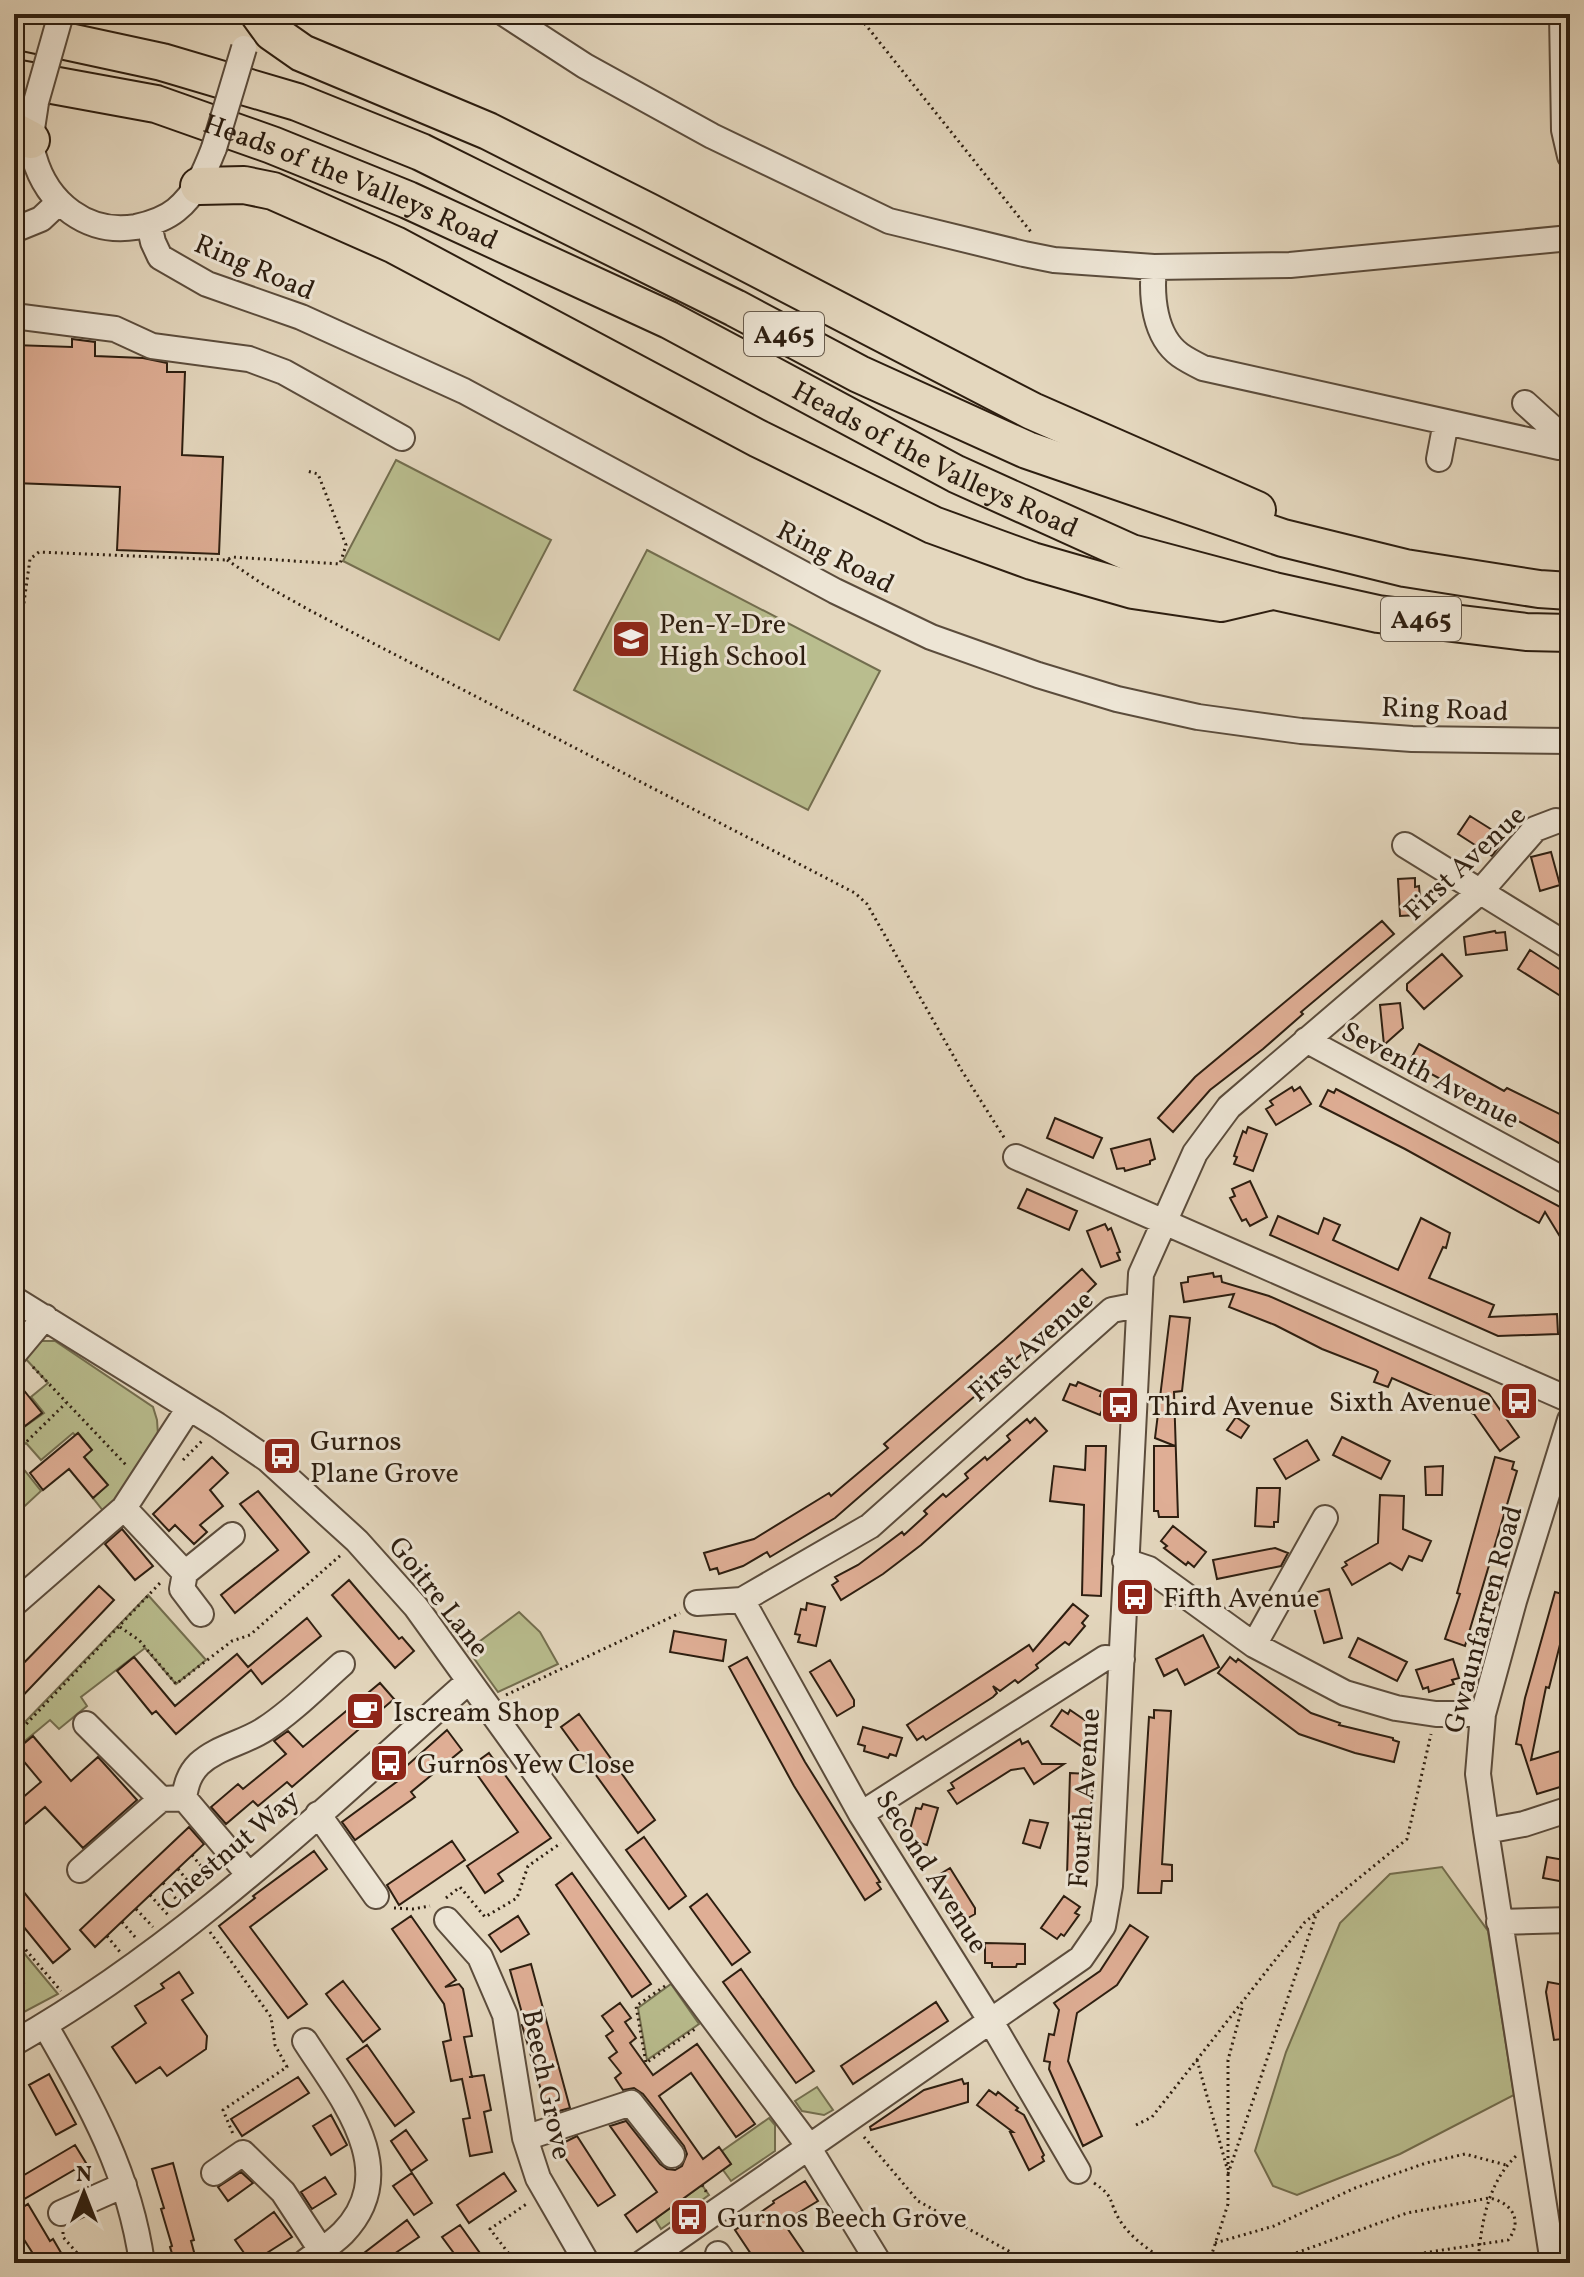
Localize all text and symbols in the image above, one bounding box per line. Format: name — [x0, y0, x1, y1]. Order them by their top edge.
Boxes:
street label: Heads of the Valleys Road — [198, 105, 504, 261]
street label: Ring Road — [188, 225, 320, 311]
road number: A465 — [744, 312, 824, 356]
street label: Heads of the Valleys Road — [784, 373, 1084, 549]
street label: Ring Road — [769, 512, 900, 605]
road number: A465 — [1381, 597, 1461, 641]
place label: Pen-Y-Dre High School — [659, 606, 807, 677]
school or university icon: Pen-Y-Dre High School — [610, 618, 652, 660]
street label: Ring Road — [1381, 689, 1509, 732]
street label: First Avenue — [1396, 797, 1535, 931]
street label: Seventh Avenue — [1334, 1013, 1526, 1140]
street label: First Avenue — [961, 1282, 1103, 1412]
bus stop icon: Sixth Avenue — [1498, 1380, 1540, 1422]
bus stop icon: Third Avenue — [1099, 1384, 1141, 1426]
place label: Sixth Avenue — [1329, 1384, 1491, 1423]
place label: Third Avenue — [1148, 1388, 1314, 1427]
place label: Gurnos Plane Grove — [310, 1423, 459, 1494]
bus stop icon: Gurnos Plane Grove — [261, 1435, 303, 1477]
street label: Gwaunfarren Road — [1435, 1501, 1534, 1738]
street label: Goitre Lane — [378, 1529, 498, 1666]
bus stop icon: Fifth Avenue — [1114, 1576, 1156, 1618]
place label: Fifth Avenue — [1163, 1580, 1319, 1619]
cafe icon: Iscream Shop — [344, 1690, 386, 1732]
place label: Iscream Shop — [393, 1694, 560, 1733]
street label: Fourth Avenue — [1060, 1707, 1111, 1890]
bus stop icon: Gurnos Yew Close — [368, 1742, 410, 1784]
place label: Gurnos Yew Close — [417, 1746, 635, 1785]
street label: Chestnut Way — [152, 1781, 309, 1921]
street label: Second Avenue — [865, 1783, 997, 1961]
street label: Beech Grove — [511, 2006, 581, 2163]
north arrow — [44, 2153, 124, 2233]
text: N — [76, 2160, 92, 2191]
bus stop icon: Gurnos Beech Grove — [668, 2196, 710, 2238]
place label: Gurnos Beech Grove — [717, 2200, 967, 2239]

